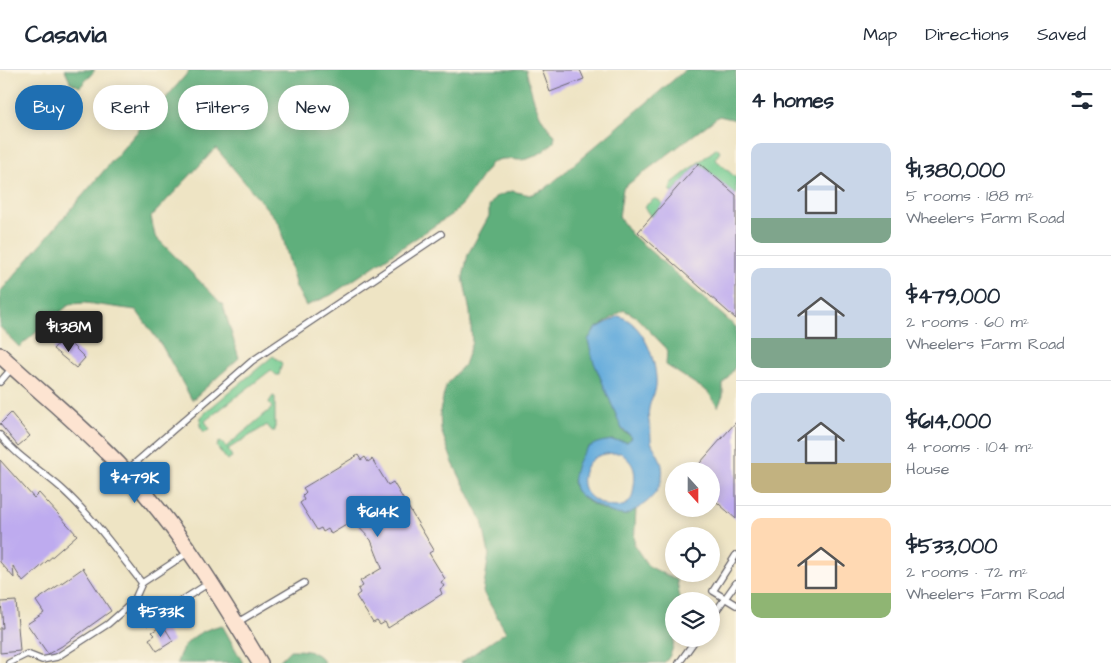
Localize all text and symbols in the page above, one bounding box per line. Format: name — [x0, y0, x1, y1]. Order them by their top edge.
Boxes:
text: Casavia — [25, 18, 107, 52]
text: Map — [863, 22, 897, 47]
text: Directions — [925, 22, 1009, 47]
text: Saved — [1037, 22, 1086, 47]
chip: Buy — [15, 85, 83, 130]
chip: Rent — [93, 85, 168, 130]
chip: Filters — [178, 85, 268, 130]
chip: New — [278, 85, 349, 130]
text: 4 homes — [751, 86, 834, 115]
icon: filters — [1068, 86, 1096, 114]
text: $1,380,000 — [906, 156, 1005, 185]
icon: home — [791, 163, 851, 223]
text: 5 rooms · 188 m² — [906, 185, 1034, 207]
text: Wheelers Farm Road — [906, 207, 1064, 229]
text: $479,000 — [906, 282, 1000, 311]
icon: home — [791, 288, 851, 348]
pin: $1.38M — [28, 310, 110, 353]
text: 2 rooms · 60 m² — [906, 311, 1029, 333]
text: $1.38M — [47, 316, 91, 338]
text: Wheelers Farm Road — [906, 333, 1064, 355]
text: $614,000 — [906, 407, 991, 436]
icon: home — [791, 413, 851, 473]
text: 4 rooms · 104 m² — [906, 436, 1034, 458]
text: House — [906, 458, 950, 480]
pin: $479K — [100, 462, 170, 504]
north arrow — [665, 462, 720, 518]
map controls — [665, 462, 720, 647]
text: $479K — [111, 467, 159, 489]
pin: $614K — [343, 496, 413, 538]
text: $614K — [357, 501, 399, 523]
button: locate — [665, 527, 720, 582]
text: $533,000 — [906, 532, 997, 561]
icon: home — [791, 538, 851, 598]
text: 2 rooms · 72 m² — [906, 561, 1028, 583]
text: Wheelers Farm Road — [906, 583, 1064, 605]
button: layers — [665, 592, 720, 647]
pin: $533K — [126, 596, 196, 638]
text: $533K — [138, 601, 184, 623]

